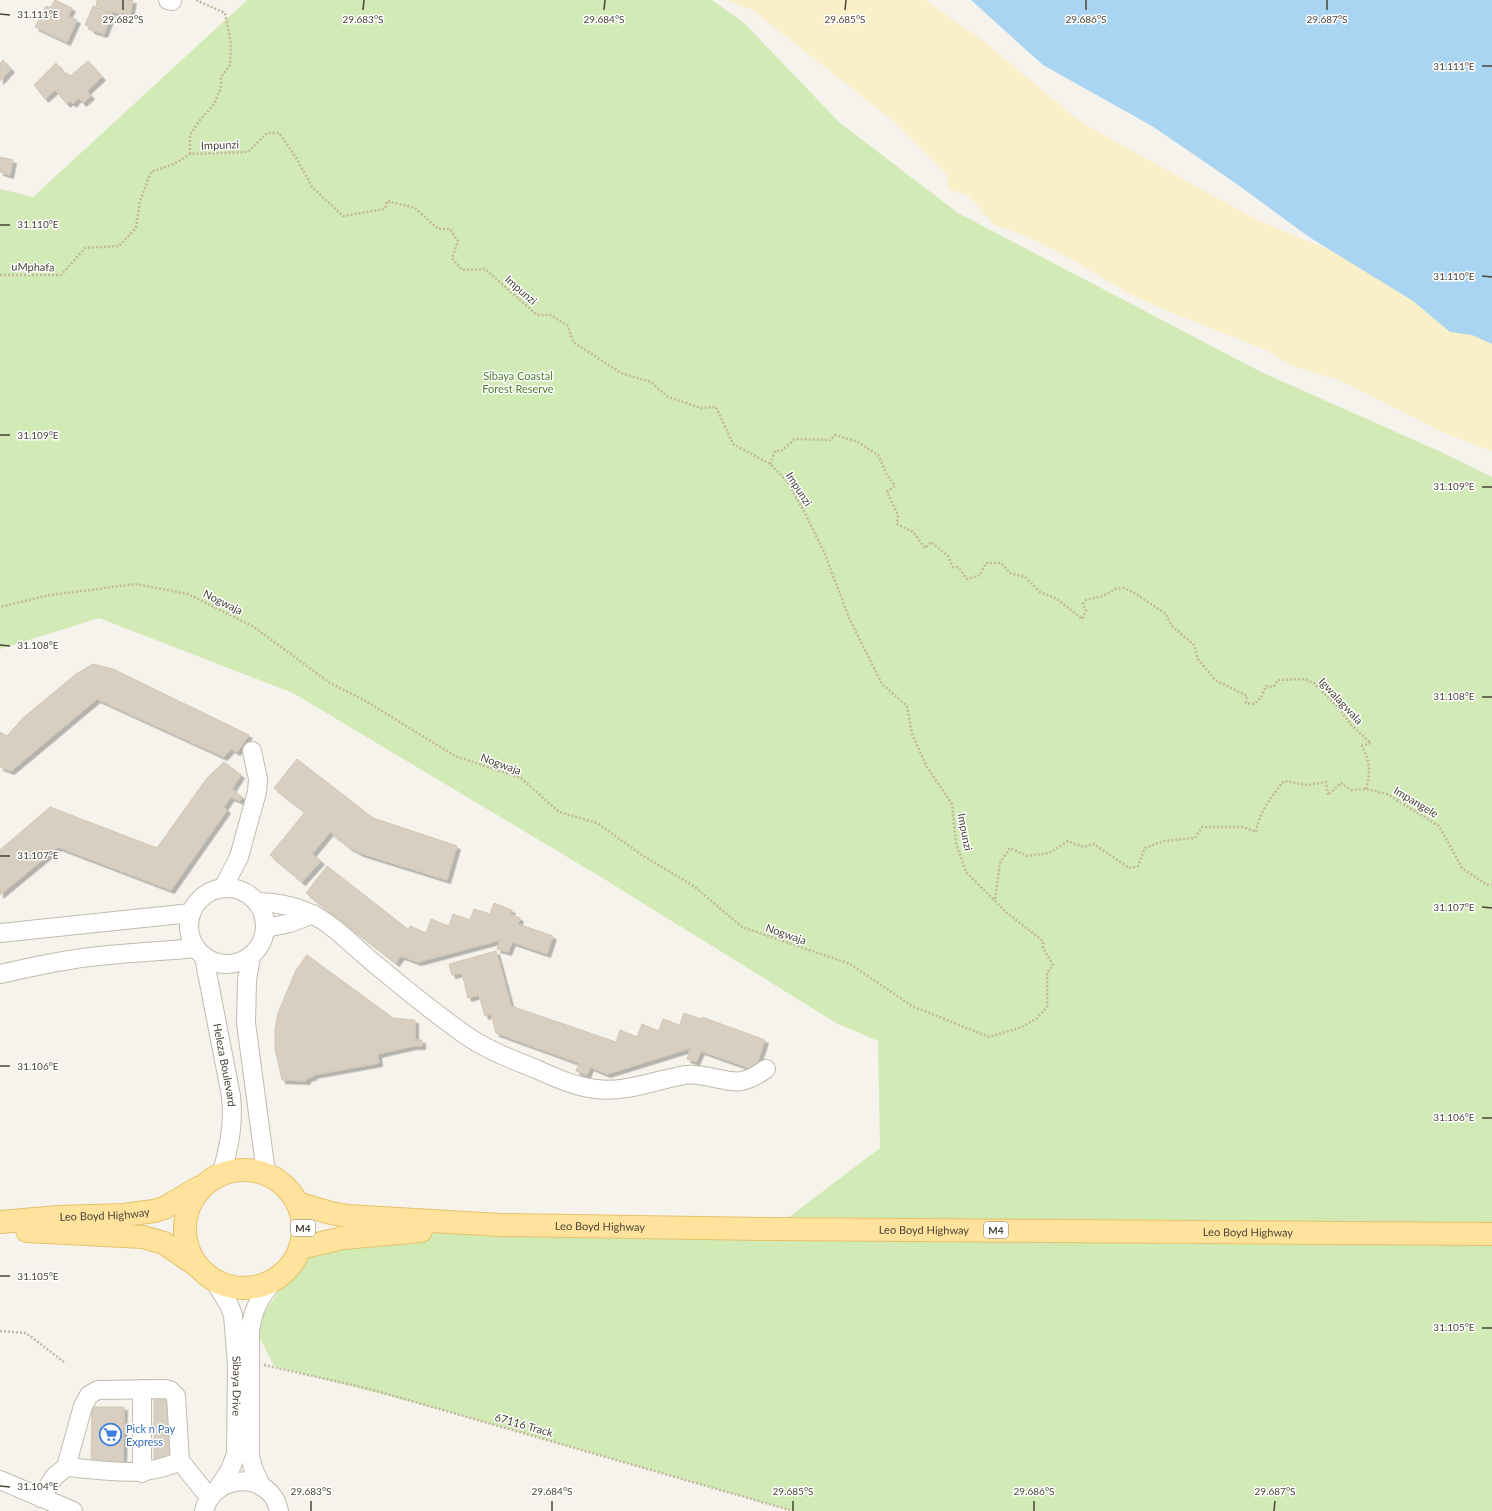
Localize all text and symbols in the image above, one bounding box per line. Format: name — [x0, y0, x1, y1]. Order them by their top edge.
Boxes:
text: 31.111°E — [17, 8, 59, 20]
text: 29.682°S — [103, 13, 143, 25]
text: 29.683°S — [343, 13, 383, 25]
text: 29.684°S — [584, 13, 624, 25]
text: 29.685°S — [825, 13, 865, 25]
text: 29.686°S — [1066, 13, 1106, 25]
text: 29.687°S — [1307, 13, 1347, 25]
text: 31.111°E — [1433, 60, 1475, 72]
street label: Impunzi — [201, 137, 240, 152]
text: 31.110°E — [17, 218, 59, 230]
street label: uMphafa — [11, 260, 55, 273]
text: 31.110°E — [1433, 270, 1475, 282]
street label: Impunzi — [503, 272, 540, 307]
park label: Sibaya Coastal Forest Reserve — [482, 369, 554, 395]
text: 31.109°E — [17, 429, 59, 441]
street label: Impunzi — [784, 469, 815, 509]
text: 31.109°E — [1433, 480, 1475, 492]
street label: Nogwaja — [201, 586, 245, 617]
text: 31.108°E — [17, 639, 59, 651]
street label: Igwalagwala — [1317, 675, 1366, 727]
text: 31.108°E — [1433, 690, 1475, 702]
street label: Nogwaja — [479, 750, 523, 777]
street label: Impangele — [1392, 783, 1441, 820]
street label: Impunzi — [955, 812, 976, 852]
text: 31.107°E — [17, 849, 59, 861]
text: 31.107°E — [1433, 901, 1475, 913]
street label: Nogwaja — [764, 920, 808, 947]
street label: Heleza Boulevard — [211, 1022, 239, 1107]
text: 31.106°E — [17, 1060, 59, 1072]
text: 31.106°E — [1433, 1111, 1475, 1123]
street label: Leo Boyd Highway — [59, 1205, 151, 1223]
street label: Leo Boyd Highway — [555, 1219, 646, 1233]
road number: M4 — [291, 1220, 315, 1236]
road number: M4 — [984, 1222, 1008, 1238]
street label: Leo Boyd Highway — [879, 1223, 969, 1236]
street label: Leo Boyd Highway — [1203, 1225, 1293, 1239]
text: 31.105°E — [17, 1270, 59, 1282]
text: 31.105°E — [1433, 1321, 1475, 1333]
street label: Sibaya Drive — [230, 1355, 244, 1416]
street label: 67116 Track — [494, 1410, 555, 1439]
supermarket icon: Pick n Pay Express — [97, 1422, 123, 1448]
place label: Pick n Pay Express — [126, 1422, 176, 1448]
text: 31.104°E — [17, 1480, 59, 1492]
text: 29.683°S — [291, 1485, 331, 1497]
text: 29.684°S — [532, 1485, 572, 1497]
text: 29.685°S — [773, 1485, 813, 1497]
text: 29.686°S — [1014, 1485, 1054, 1497]
text: 29.687°S — [1255, 1485, 1295, 1497]

